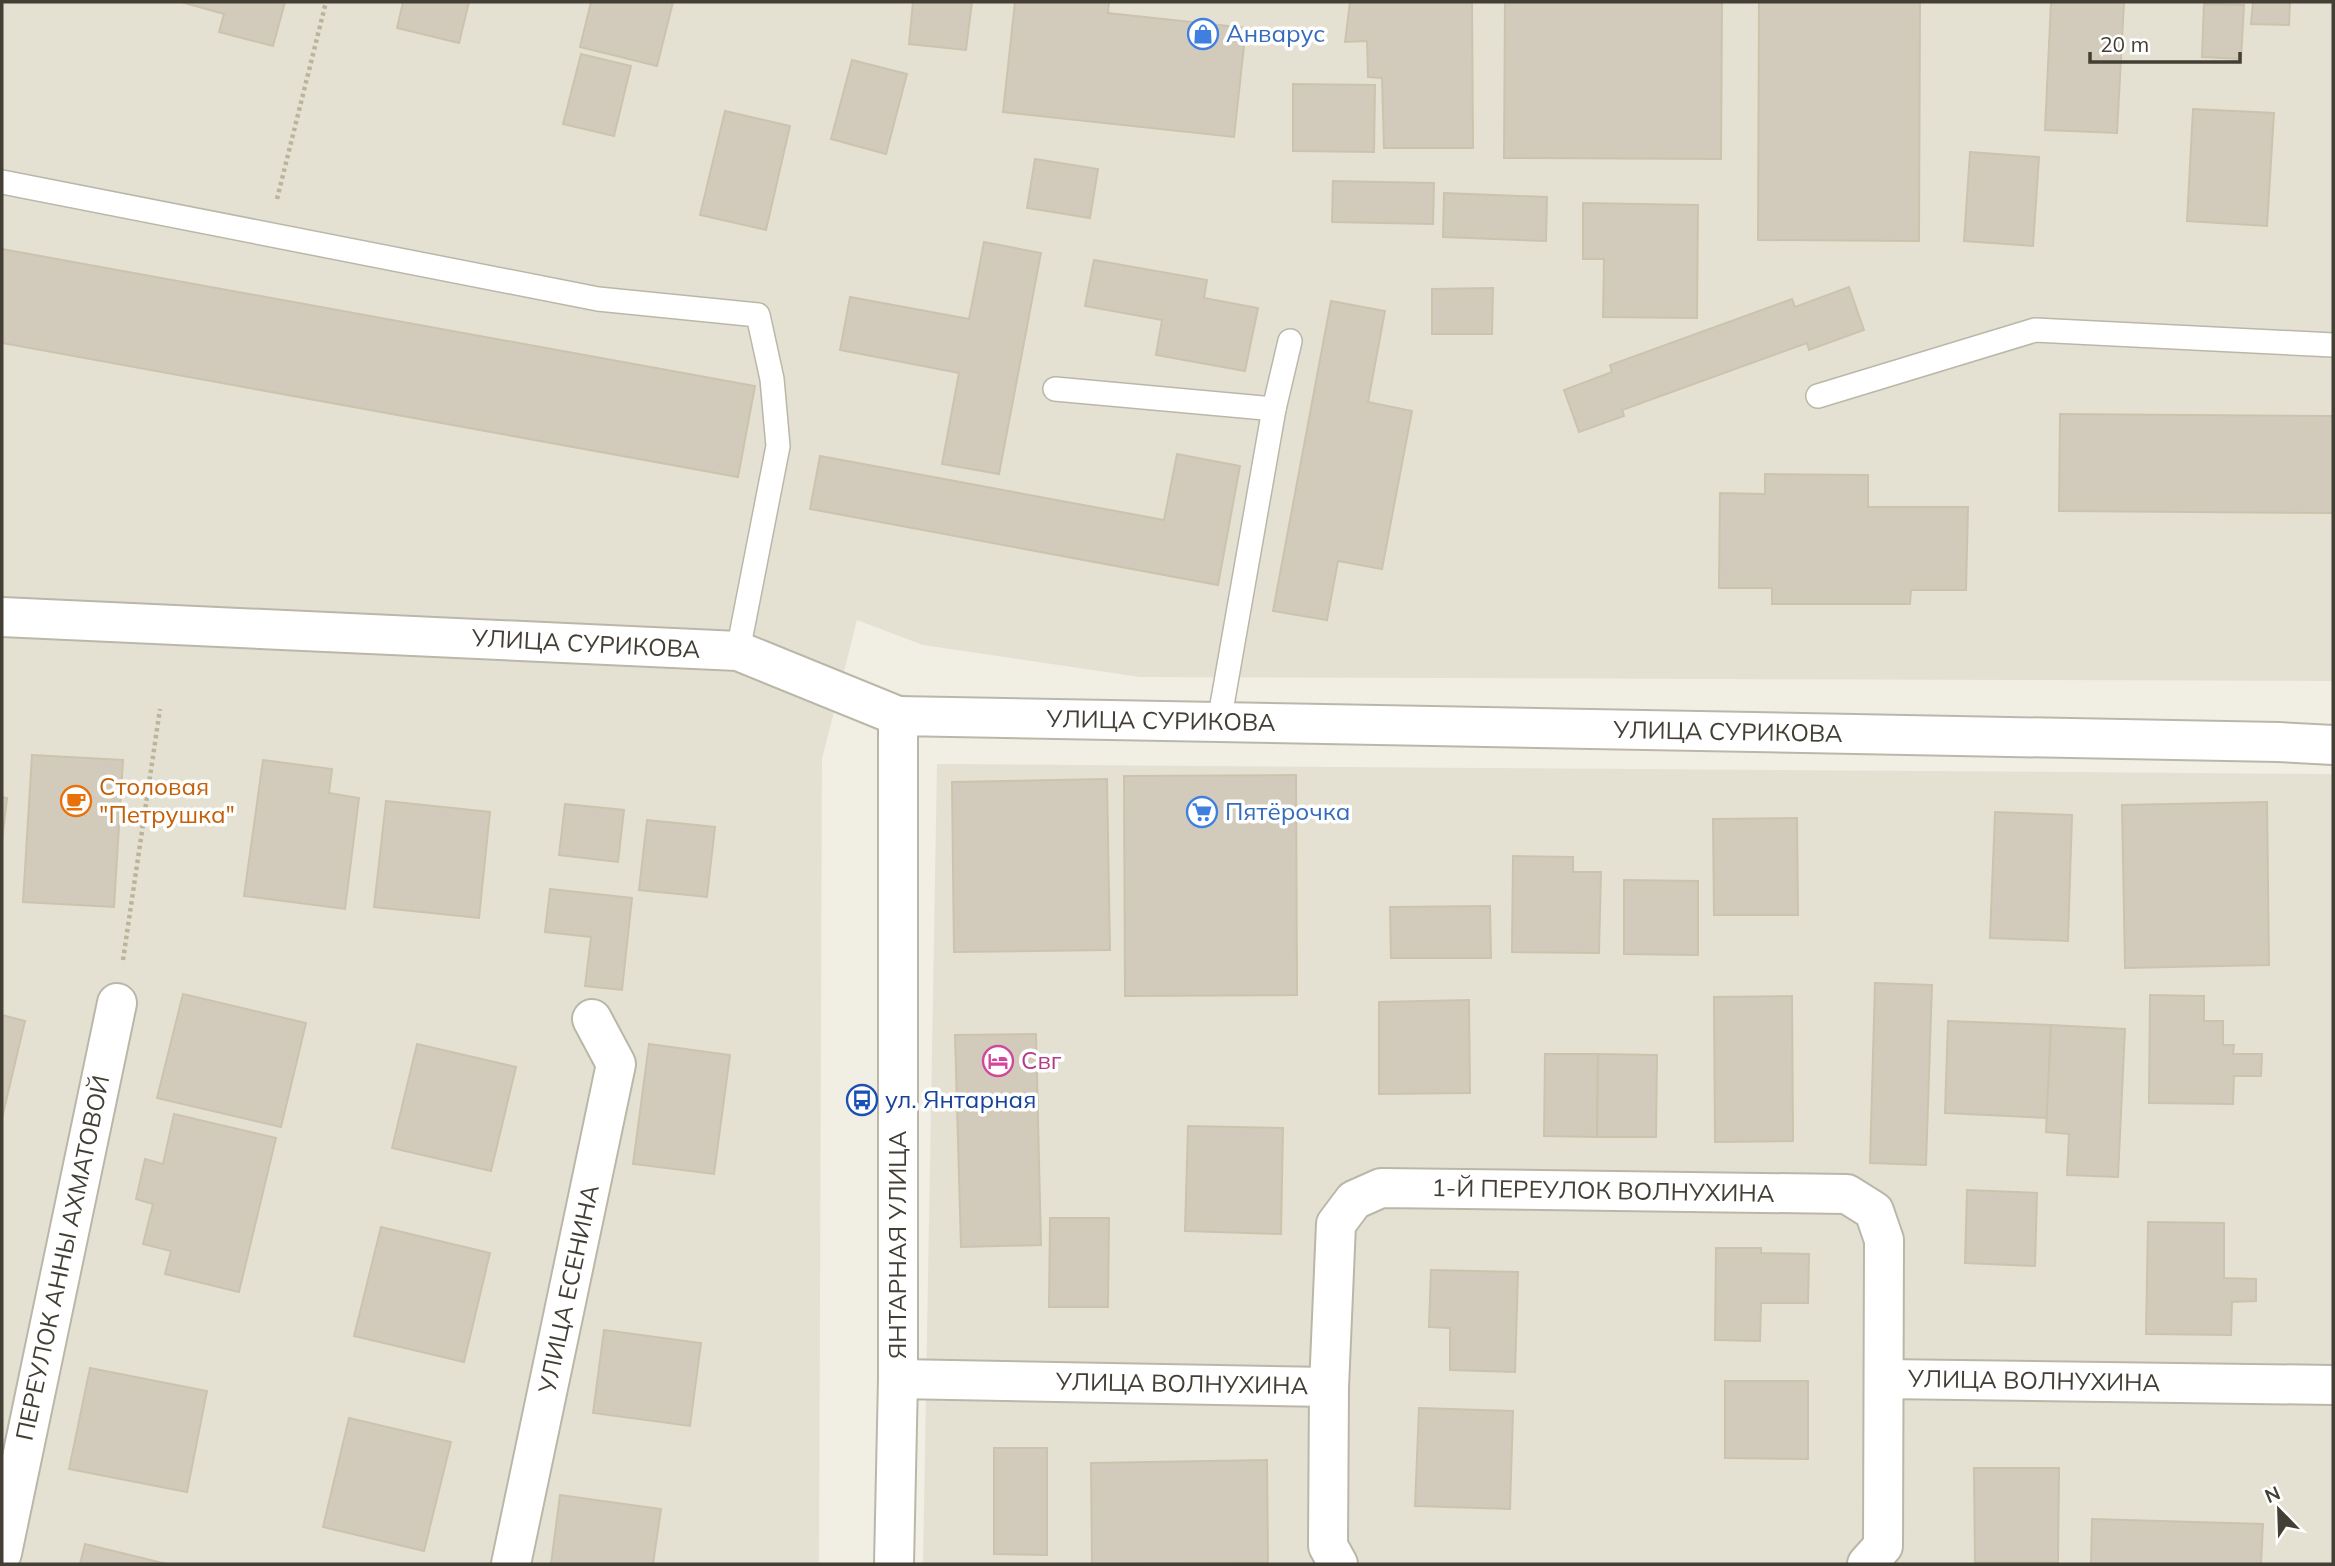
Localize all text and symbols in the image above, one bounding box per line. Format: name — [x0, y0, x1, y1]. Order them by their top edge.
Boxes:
shop icon: Анварус — [1186, 17, 1220, 51]
place label: Анварус — [1226, 18, 1325, 48]
scale bar — [2090, 21, 2240, 65]
text: 20 m — [2100, 31, 2149, 57]
street label: УЛИЦА СУРИКОВА — [470, 622, 702, 664]
street label: УЛИЦА СУРИКОВА — [1045, 703, 1276, 737]
street label: УЛИЦА СУРИКОВА — [1612, 714, 1843, 748]
place label: Столовая "Петрушка" — [99, 771, 235, 829]
cafe icon: Столовая "Петрушка" — [59, 784, 93, 818]
supermarket icon: Пятёрочка — [1185, 795, 1219, 829]
place label: Пятёрочка — [1225, 796, 1350, 826]
hotel icon: Свг — [981, 1044, 1015, 1078]
place label: Свг — [1021, 1045, 1062, 1075]
street label: ПЕРЕУЛОК АННЫ АХМАТОВОЙ — [9, 1072, 115, 1443]
bus stop icon: ул. Янтарная — [845, 1083, 879, 1117]
place label: ул. Янтарная — [885, 1084, 1036, 1114]
street label: ЯНТАРНАЯ УЛИЦА — [882, 1130, 912, 1359]
street label: 1-Й ПЕРЕУЛОК ВОЛНУХИНА — [1431, 1172, 1775, 1208]
street label: УЛИЦА ЕСЕНИНА — [531, 1182, 605, 1397]
street label: УЛИЦА ВОЛНУХИНА — [1907, 1363, 2161, 1397]
street label: УЛИЦА ВОЛНУХИНА — [1055, 1366, 1309, 1400]
north arrow — [2244, 1475, 2314, 1545]
text: N — [2261, 1481, 2284, 1508]

